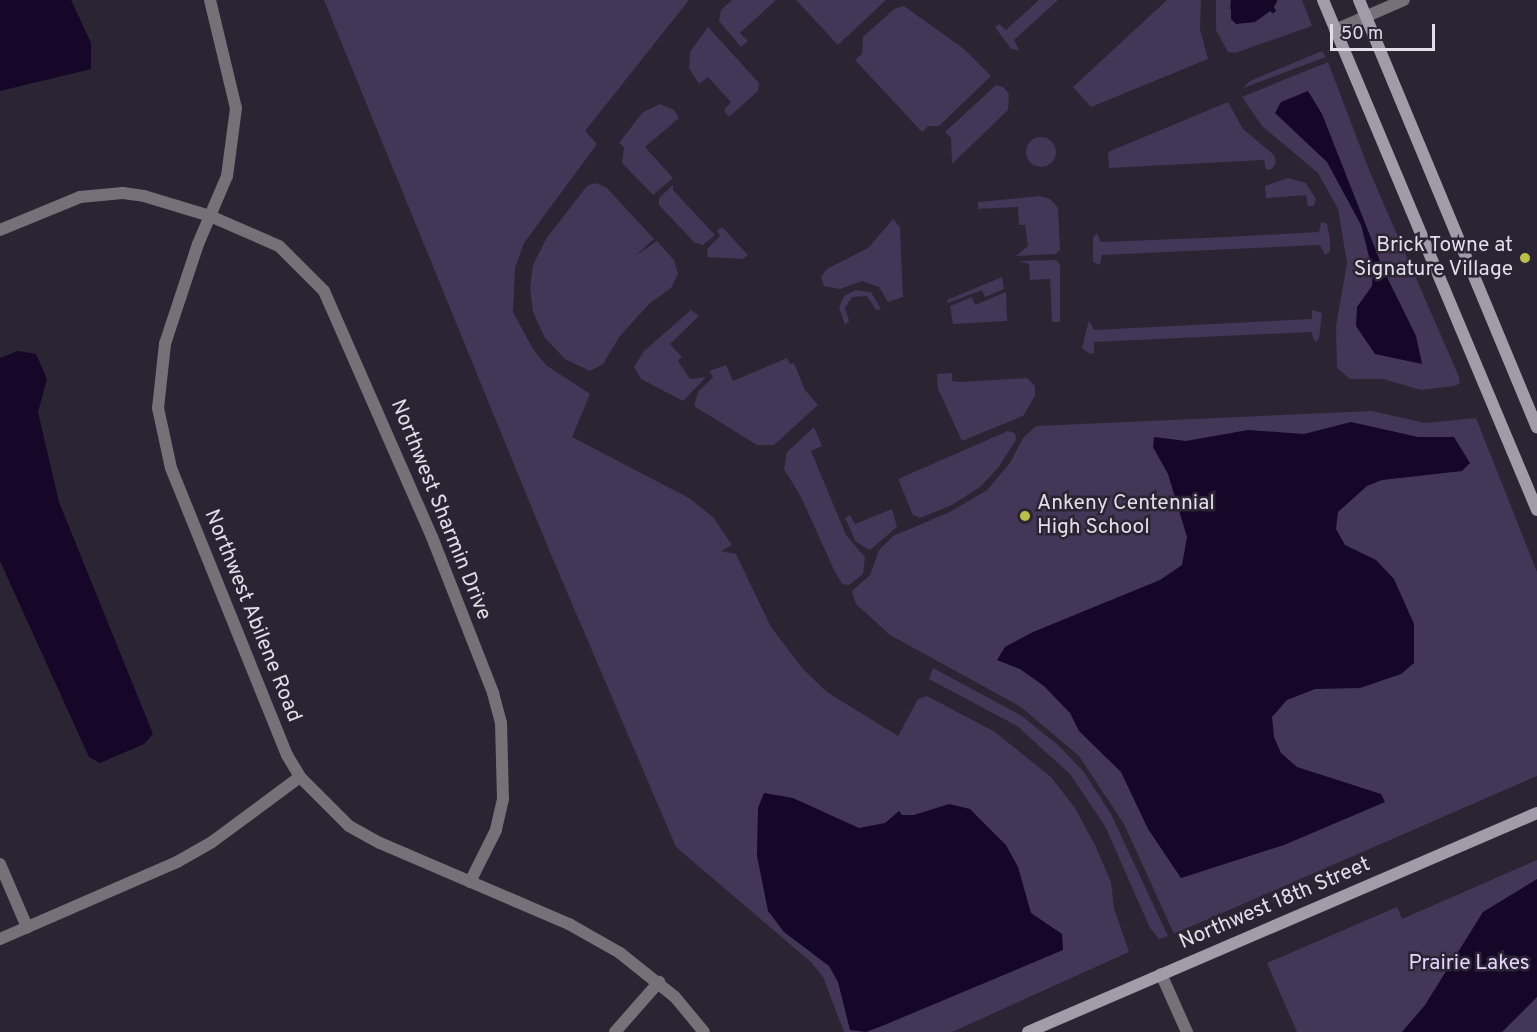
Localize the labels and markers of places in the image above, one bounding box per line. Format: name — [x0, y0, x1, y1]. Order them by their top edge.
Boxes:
place label: Brick Towne at Signature Village — [1353, 233, 1513, 283]
marker: Brick Towne at Signature Village — [1518, 251, 1532, 265]
place label: Ankeny Centennial High School — [1037, 491, 1215, 541]
marker: Ankeny Centennial High School — [1018, 509, 1032, 523]

